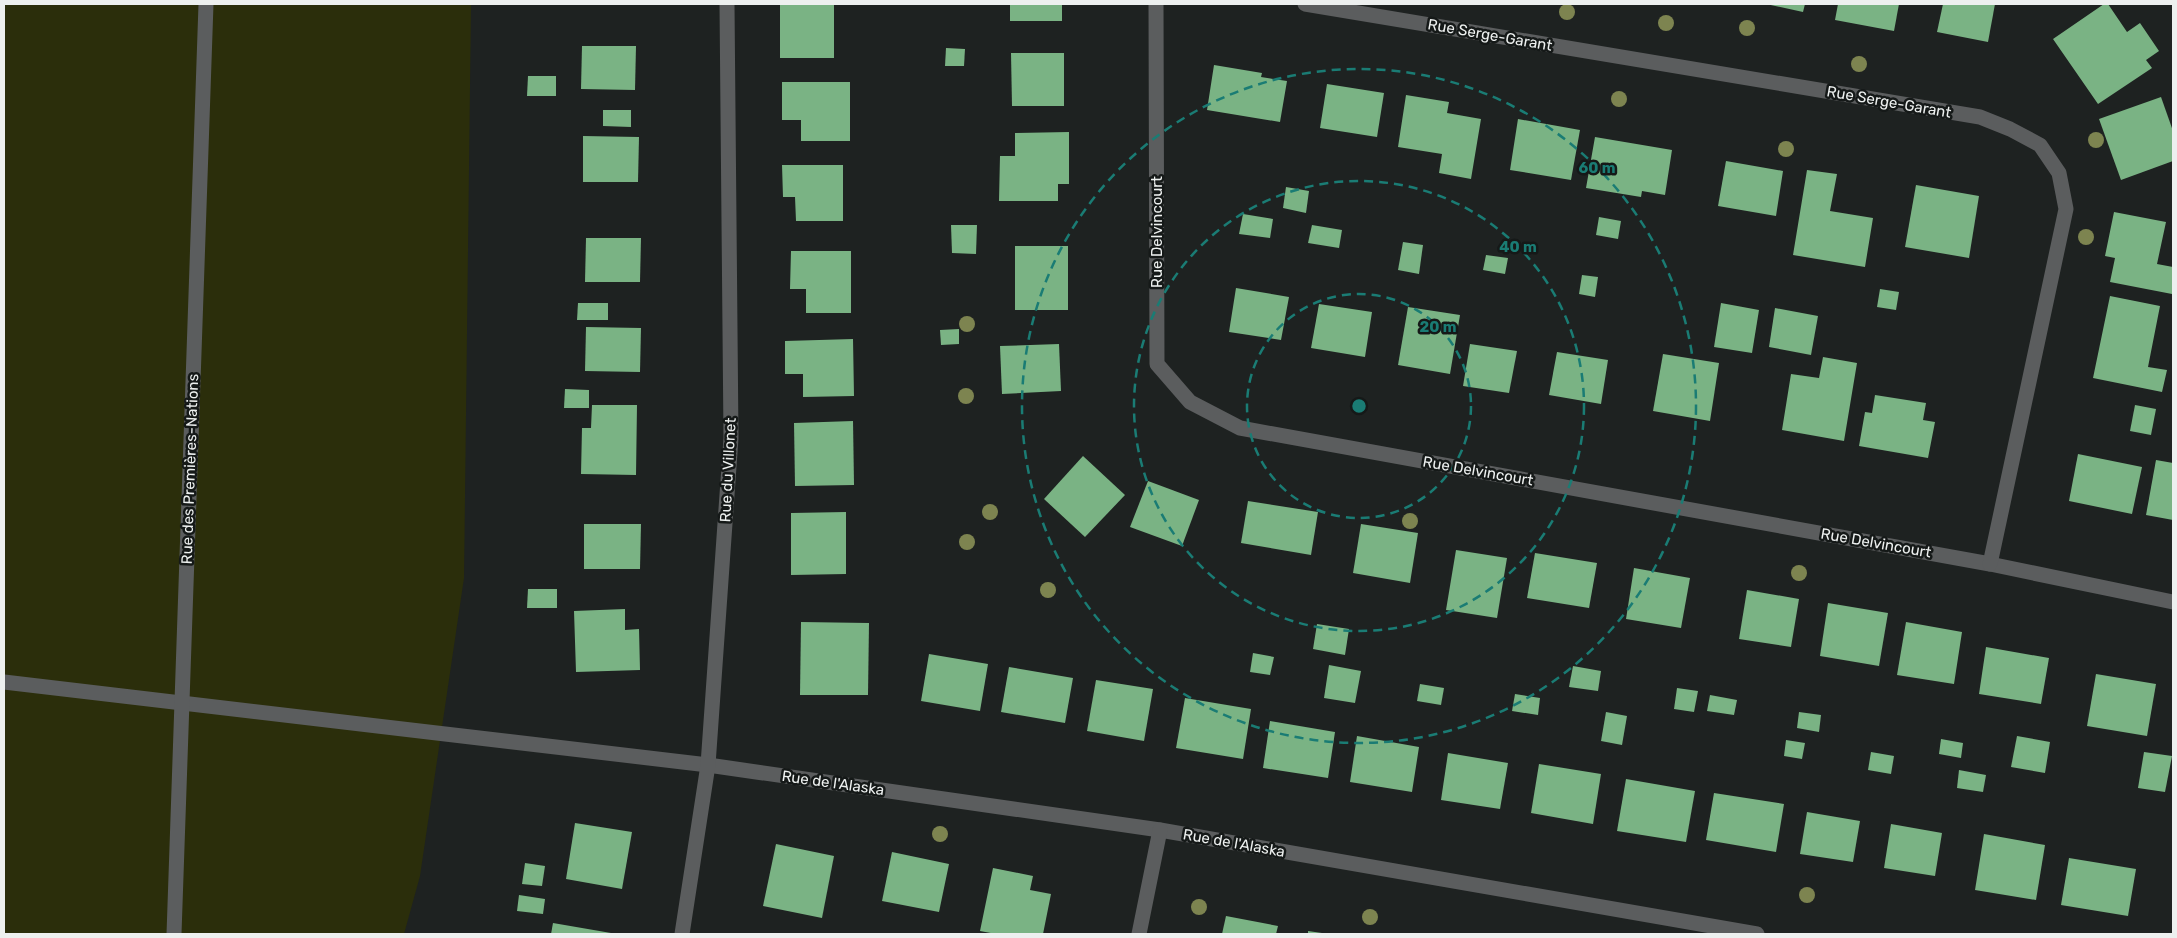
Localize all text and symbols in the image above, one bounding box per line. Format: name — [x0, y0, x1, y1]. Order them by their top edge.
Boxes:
street label: Rue Serge-Garant — [1426, 15, 1554, 55]
street label: Rue Serge-Garant — [1825, 82, 1953, 122]
text: 60 m — [1579, 159, 1615, 177]
street label: Rue Delvincourt — [1148, 176, 1166, 288]
text: 40 m — [1499, 238, 1537, 256]
text: 20 m — [1420, 318, 1456, 336]
street label: Rue des Premières-Nations — [178, 373, 202, 565]
centre of rings — [1350, 397, 1368, 415]
street label: Rue du Villonet — [716, 417, 740, 523]
street label: Rue Delvincourt — [1421, 452, 1535, 490]
street label: Rue Delvincourt — [1819, 524, 1933, 562]
street label: Rue de l'Alaska — [781, 767, 885, 799]
street label: Rue de l'Alaska — [1182, 825, 1286, 861]

